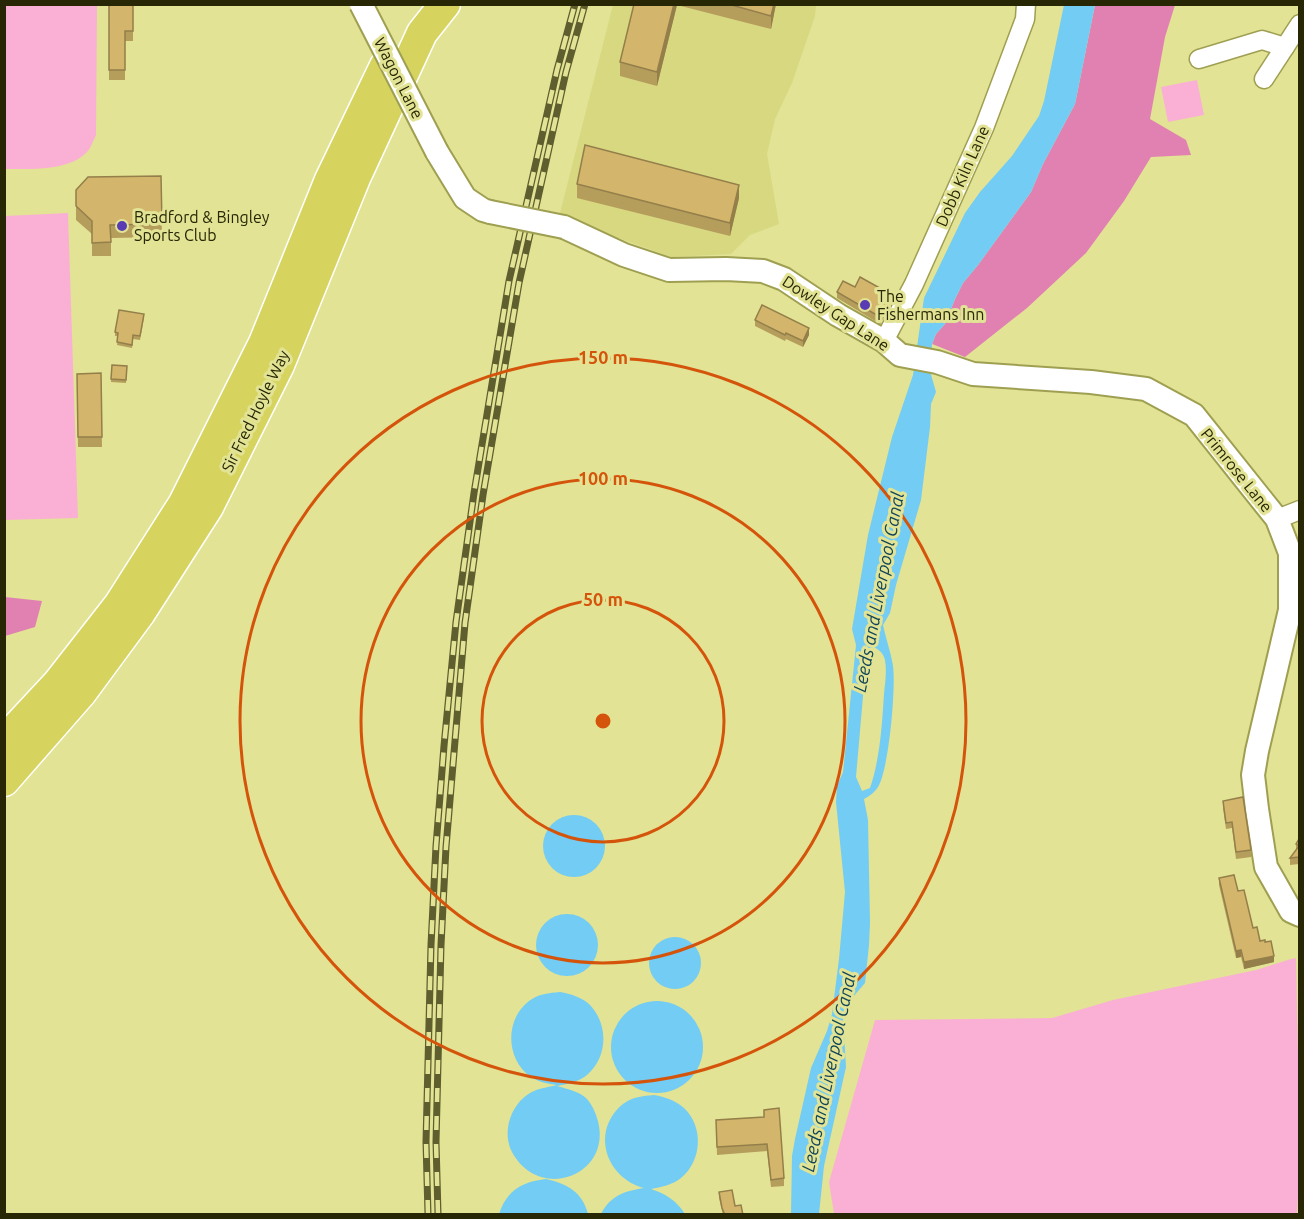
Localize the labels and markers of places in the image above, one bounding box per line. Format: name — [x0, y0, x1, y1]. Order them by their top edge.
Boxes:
place label: Bradford & Bingley Sports Club — [134, 208, 270, 244]
marker: Bradford & Bingley Sports Club — [115, 219, 129, 233]
place label: The Fishermans Inn — [877, 287, 984, 323]
marker: The Fishermans Inn — [858, 298, 872, 312]
centre of rings — [593, 711, 613, 731]

